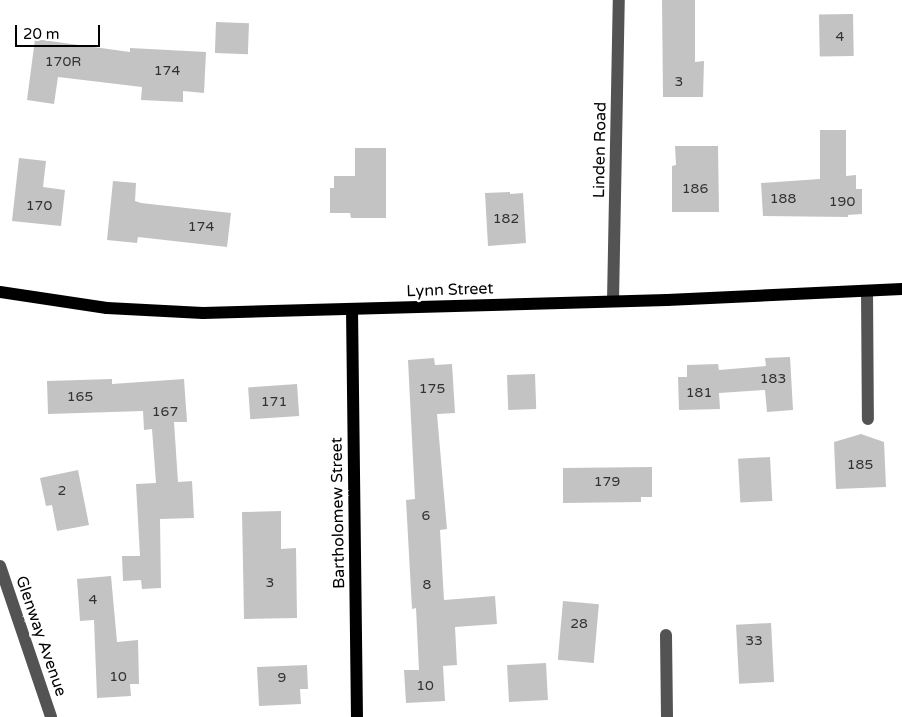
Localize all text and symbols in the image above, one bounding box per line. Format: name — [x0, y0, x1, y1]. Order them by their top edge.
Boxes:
scale bar — [18, 15, 102, 47]
text: 20 m — [23, 25, 60, 43]
house number: 4 — [836, 29, 844, 45]
house number: 170R — [45, 54, 81, 70]
house number: 174 — [154, 63, 180, 79]
house number: 3 — [675, 74, 683, 90]
street label: Linden Road — [590, 102, 610, 198]
house number: 186 — [682, 181, 708, 197]
house number: 188 — [770, 191, 796, 207]
house number: 190 — [829, 194, 855, 210]
house number: 170 — [26, 198, 52, 214]
house number: 182 — [493, 211, 519, 227]
house number: 174 — [188, 219, 214, 235]
street label: Lynn Street — [406, 279, 494, 301]
house number: 183 — [760, 371, 786, 387]
house number: 175 — [419, 381, 445, 397]
house number: 181 — [686, 385, 712, 401]
house number: 165 — [67, 389, 93, 405]
house number: 171 — [261, 394, 287, 410]
house number: 167 — [152, 404, 178, 420]
street label: Bartholomew Street — [327, 437, 349, 589]
house number: 185 — [847, 457, 873, 473]
house number: 179 — [594, 474, 620, 490]
house number: 2 — [58, 483, 66, 499]
house number: 6 — [422, 508, 430, 524]
street label: Glenway Avenue — [11, 573, 71, 699]
house number: 3 — [266, 575, 274, 591]
house number: 8 — [423, 577, 431, 593]
house number: 4 — [89, 592, 97, 608]
house number: 28 — [570, 616, 588, 632]
house number: 33 — [745, 633, 763, 649]
house number: 10 — [109, 669, 127, 685]
house number: 9 — [278, 670, 286, 686]
house number: 10 — [416, 678, 434, 694]

